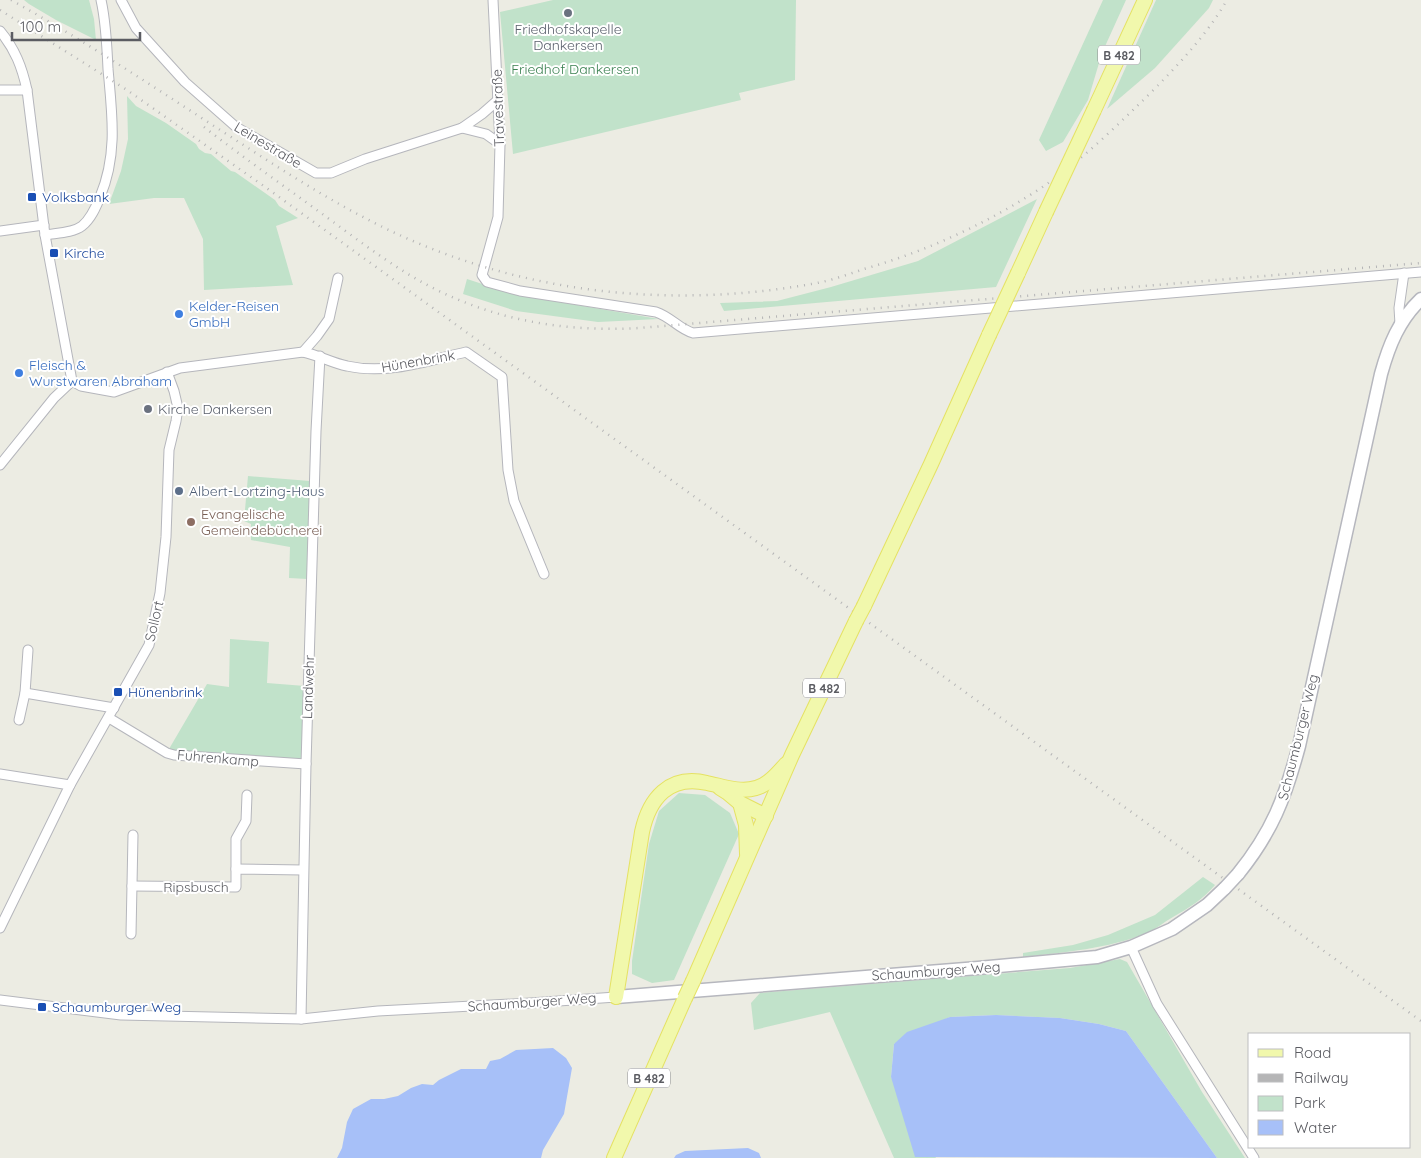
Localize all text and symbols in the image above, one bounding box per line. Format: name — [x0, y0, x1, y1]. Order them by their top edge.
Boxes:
marker: Friedhofskapelle Dankersen — [562, 7, 574, 19]
scale bar — [12, 10, 140, 42]
text: 100 m — [20, 17, 61, 36]
place label: Friedhofskapelle Dankersen — [514, 20, 622, 54]
road number: B 482 — [1098, 46, 1140, 64]
park label: Friedhof Dankersen — [511, 60, 639, 78]
street label: Travestraße — [488, 69, 508, 147]
street label: Leinestraße — [231, 118, 305, 172]
place label: Volksbank — [42, 188, 109, 206]
marker: Volksbank — [26, 191, 38, 203]
place label: Kirche — [64, 244, 105, 262]
marker: Kirche — [48, 247, 60, 259]
place label: Kelder-Reisen GmbH — [189, 297, 279, 331]
marker: Kelder-Reisen GmbH — [173, 308, 185, 320]
street label: Hünenbrink — [380, 346, 456, 376]
place label: Fleisch & Wurstwaren Abraham — [29, 356, 172, 390]
marker: Fleisch & Wurstwaren Abraham — [13, 367, 25, 379]
place label: Kirche Dankersen — [158, 400, 272, 418]
marker: Kirche Dankersen — [142, 403, 154, 415]
place label: Albert-Lortzing-Haus — [189, 482, 324, 500]
marker: Albert-Lortzing-Haus — [173, 485, 185, 497]
place label: Evangelische Gemeindebücherei — [201, 505, 322, 539]
marker: Evangelische Gemeindebücherei — [185, 516, 197, 528]
street label: Sollort — [141, 599, 167, 643]
street label: Landwehr — [298, 654, 318, 719]
street label: Schaumburger Weg — [1274, 672, 1322, 802]
road number: B 482 — [803, 678, 845, 698]
place label: Hünenbrink — [128, 683, 203, 701]
marker: Hünenbrink — [112, 686, 124, 698]
street label: Fuhrenkamp — [176, 745, 260, 771]
street label: Ripsbusch — [163, 878, 229, 896]
street label: Schaumburger Weg — [871, 958, 1001, 984]
street label: Schaumburger Weg — [467, 989, 597, 1015]
place label: Schaumburger Weg — [52, 998, 181, 1016]
marker: Schaumburger Weg — [36, 1001, 48, 1013]
legend — [1248, 1033, 1411, 1148]
text: Road — [1294, 1043, 1331, 1062]
road number: B 482 — [628, 1068, 670, 1088]
text: Railway — [1294, 1068, 1349, 1087]
text: Park — [1294, 1093, 1326, 1112]
text: Water — [1294, 1118, 1337, 1137]

